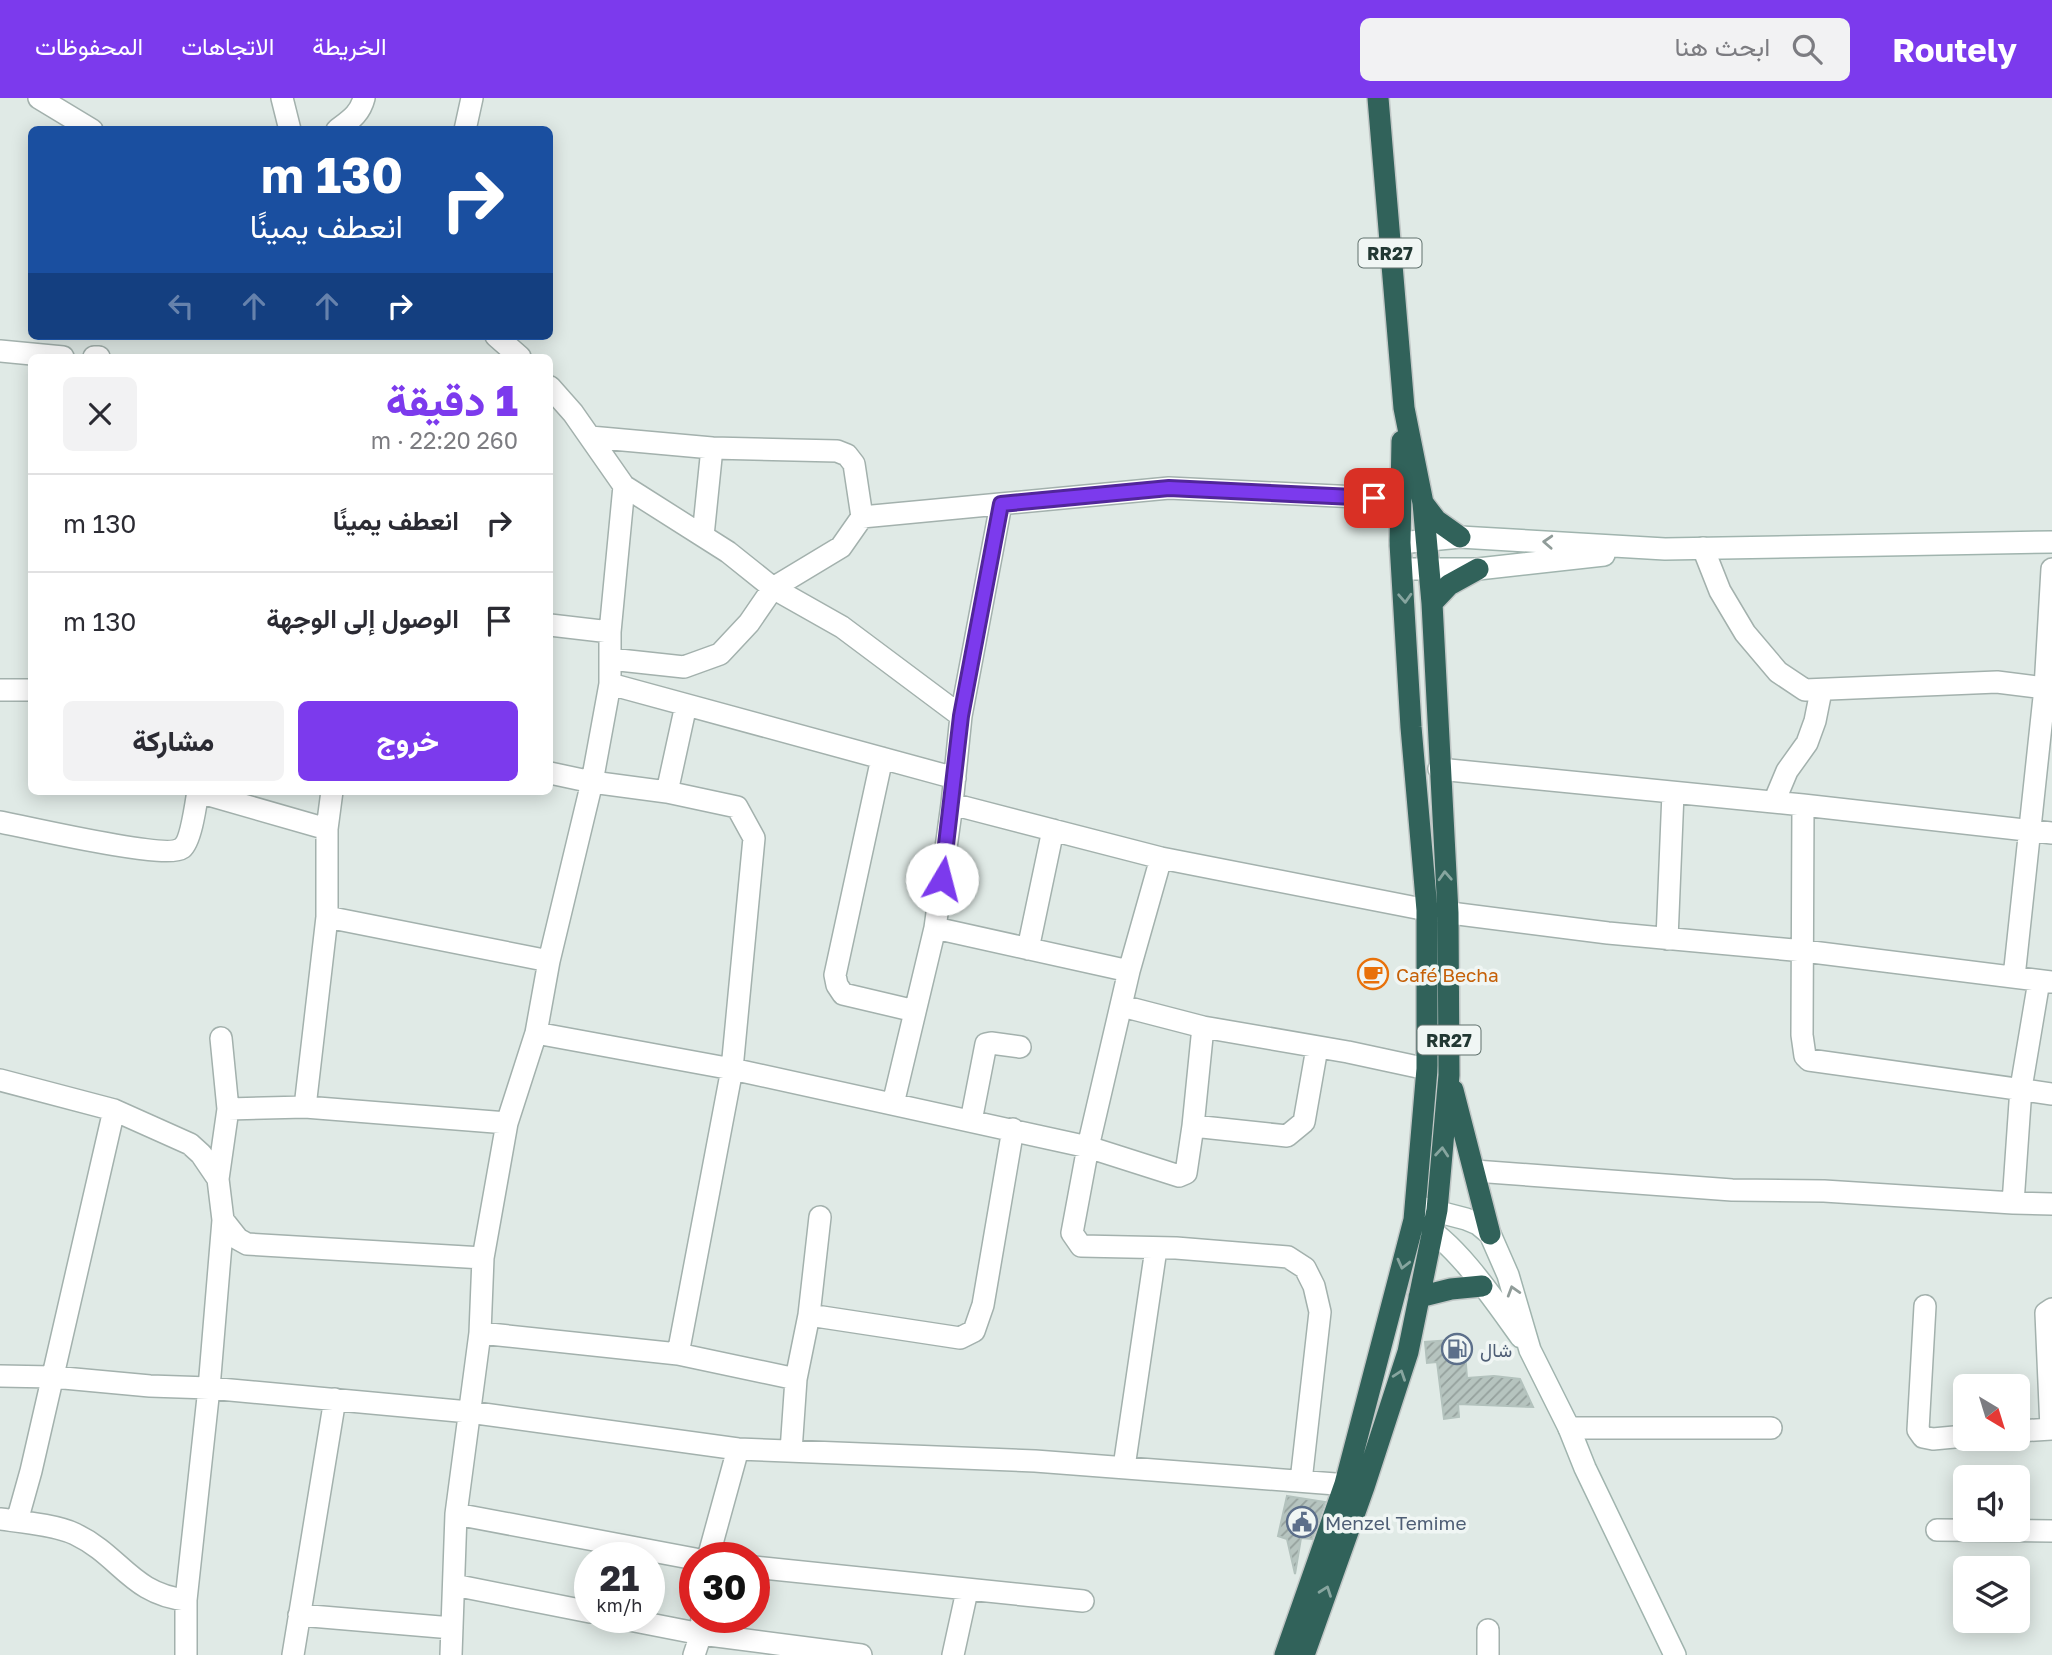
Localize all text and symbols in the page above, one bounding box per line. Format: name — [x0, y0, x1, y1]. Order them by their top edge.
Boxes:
search box — [1360, 18, 1850, 81]
icon: search — [1788, 30, 1826, 68]
text: Routely — [1892, 30, 2017, 69]
text: المحفوظات — [35, 31, 143, 60]
text: الاتجاهات — [181, 31, 274, 60]
text: الخريطة — [312, 31, 387, 60]
text: ابحث هنا — [1675, 31, 1770, 62]
text: 130 m — [261, 145, 403, 204]
icon: right — [427, 154, 518, 245]
text: انعطف يمينًا — [250, 207, 403, 245]
road number: RR27 — [1358, 238, 1422, 268]
icon: left — [162, 287, 200, 325]
icon: ahead — [235, 287, 273, 325]
icon: ahead — [308, 287, 346, 325]
icon: right — [381, 287, 419, 325]
text: 1 دقيقة — [386, 375, 518, 425]
button: close — [63, 377, 137, 451]
text: 260 m · 22:20 — [371, 426, 518, 454]
pin — [1344, 468, 1404, 528]
icon: arrive — [1355, 479, 1393, 517]
icon: right — [480, 504, 518, 542]
text: انعطف يمينًا — [333, 505, 459, 536]
text: 130 m — [63, 508, 136, 539]
one-way arrow — [1542, 535, 1553, 550]
one-way arrow — [1397, 593, 1412, 604]
icon: arrive — [480, 602, 518, 640]
text: الوصول إلى الوجهة — [266, 603, 459, 634]
text: 130 m — [63, 606, 136, 637]
button: مشاركة — [63, 701, 284, 781]
button: خروج — [298, 701, 518, 781]
position arrow — [905, 842, 979, 916]
one-way arrow — [1438, 871, 1453, 882]
cafe icon: Café Becha — [1356, 957, 1390, 991]
place label: Café Becha — [1396, 963, 1499, 986]
road number: RR27 — [1418, 1026, 1480, 1055]
one-way arrow — [1434, 1147, 1449, 1158]
one-way arrow — [1397, 1258, 1411, 1270]
one-way arrow — [1506, 1285, 1521, 1297]
fuel station icon: شال — [1440, 1332, 1474, 1366]
place label: شال — [1480, 1338, 1512, 1362]
one-way arrow — [1392, 1370, 1406, 1382]
north arrow — [1953, 1374, 2030, 1451]
map controls — [1953, 1374, 2030, 1633]
button: sound — [1953, 1465, 2030, 1542]
public building icon: Menzel Temime — [1285, 1505, 1319, 1539]
place label: Menzel Temime — [1325, 1511, 1466, 1534]
speed limit sign: 30 — [679, 1542, 770, 1633]
button: layers — [1953, 1556, 2030, 1633]
text: 21 — [600, 1557, 639, 1599]
one-way arrow — [1318, 1585, 1332, 1597]
text: km/h — [597, 1594, 642, 1616]

